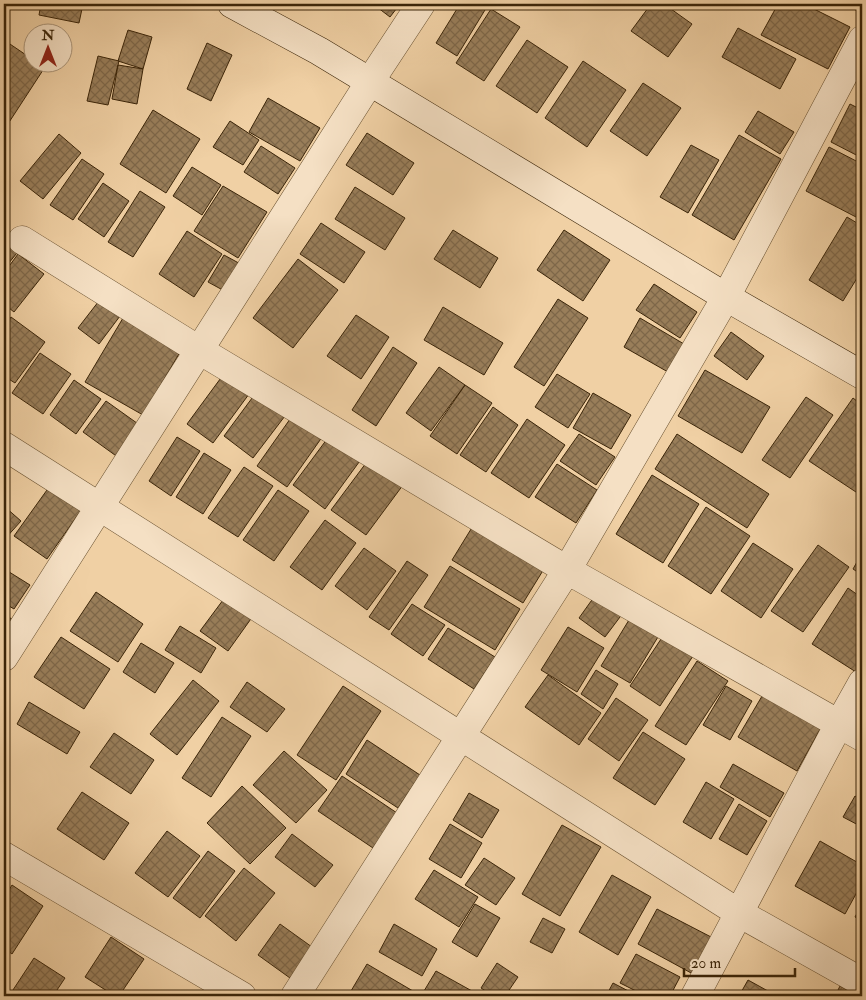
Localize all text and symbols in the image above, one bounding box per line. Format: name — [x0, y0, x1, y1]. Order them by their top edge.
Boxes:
north arrow — [22, 22, 72, 72]
text: N — [41, 27, 55, 44]
scale bar — [684, 945, 795, 977]
text: 20 m — [691, 954, 721, 973]

